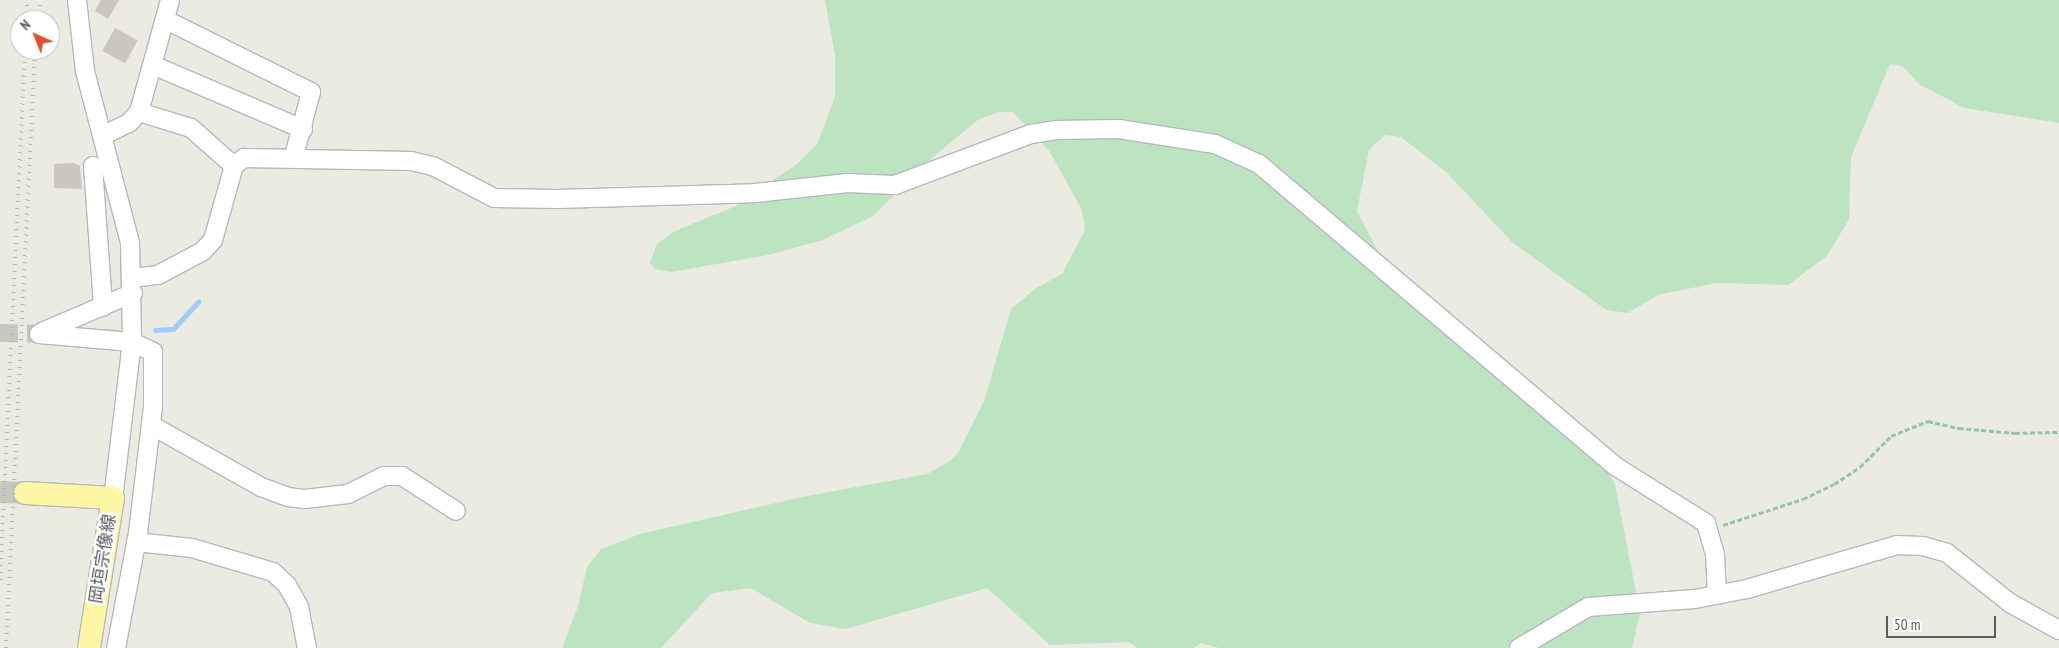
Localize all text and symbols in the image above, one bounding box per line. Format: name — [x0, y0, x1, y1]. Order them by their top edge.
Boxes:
north arrow — [10, 10, 60, 60]
text: N — [16, 16, 34, 34]
street label: 岡垣宗像線 — [85, 513, 121, 605]
scale bar — [1889, 606, 1999, 638]
text: 50 m — [1894, 615, 1920, 634]

